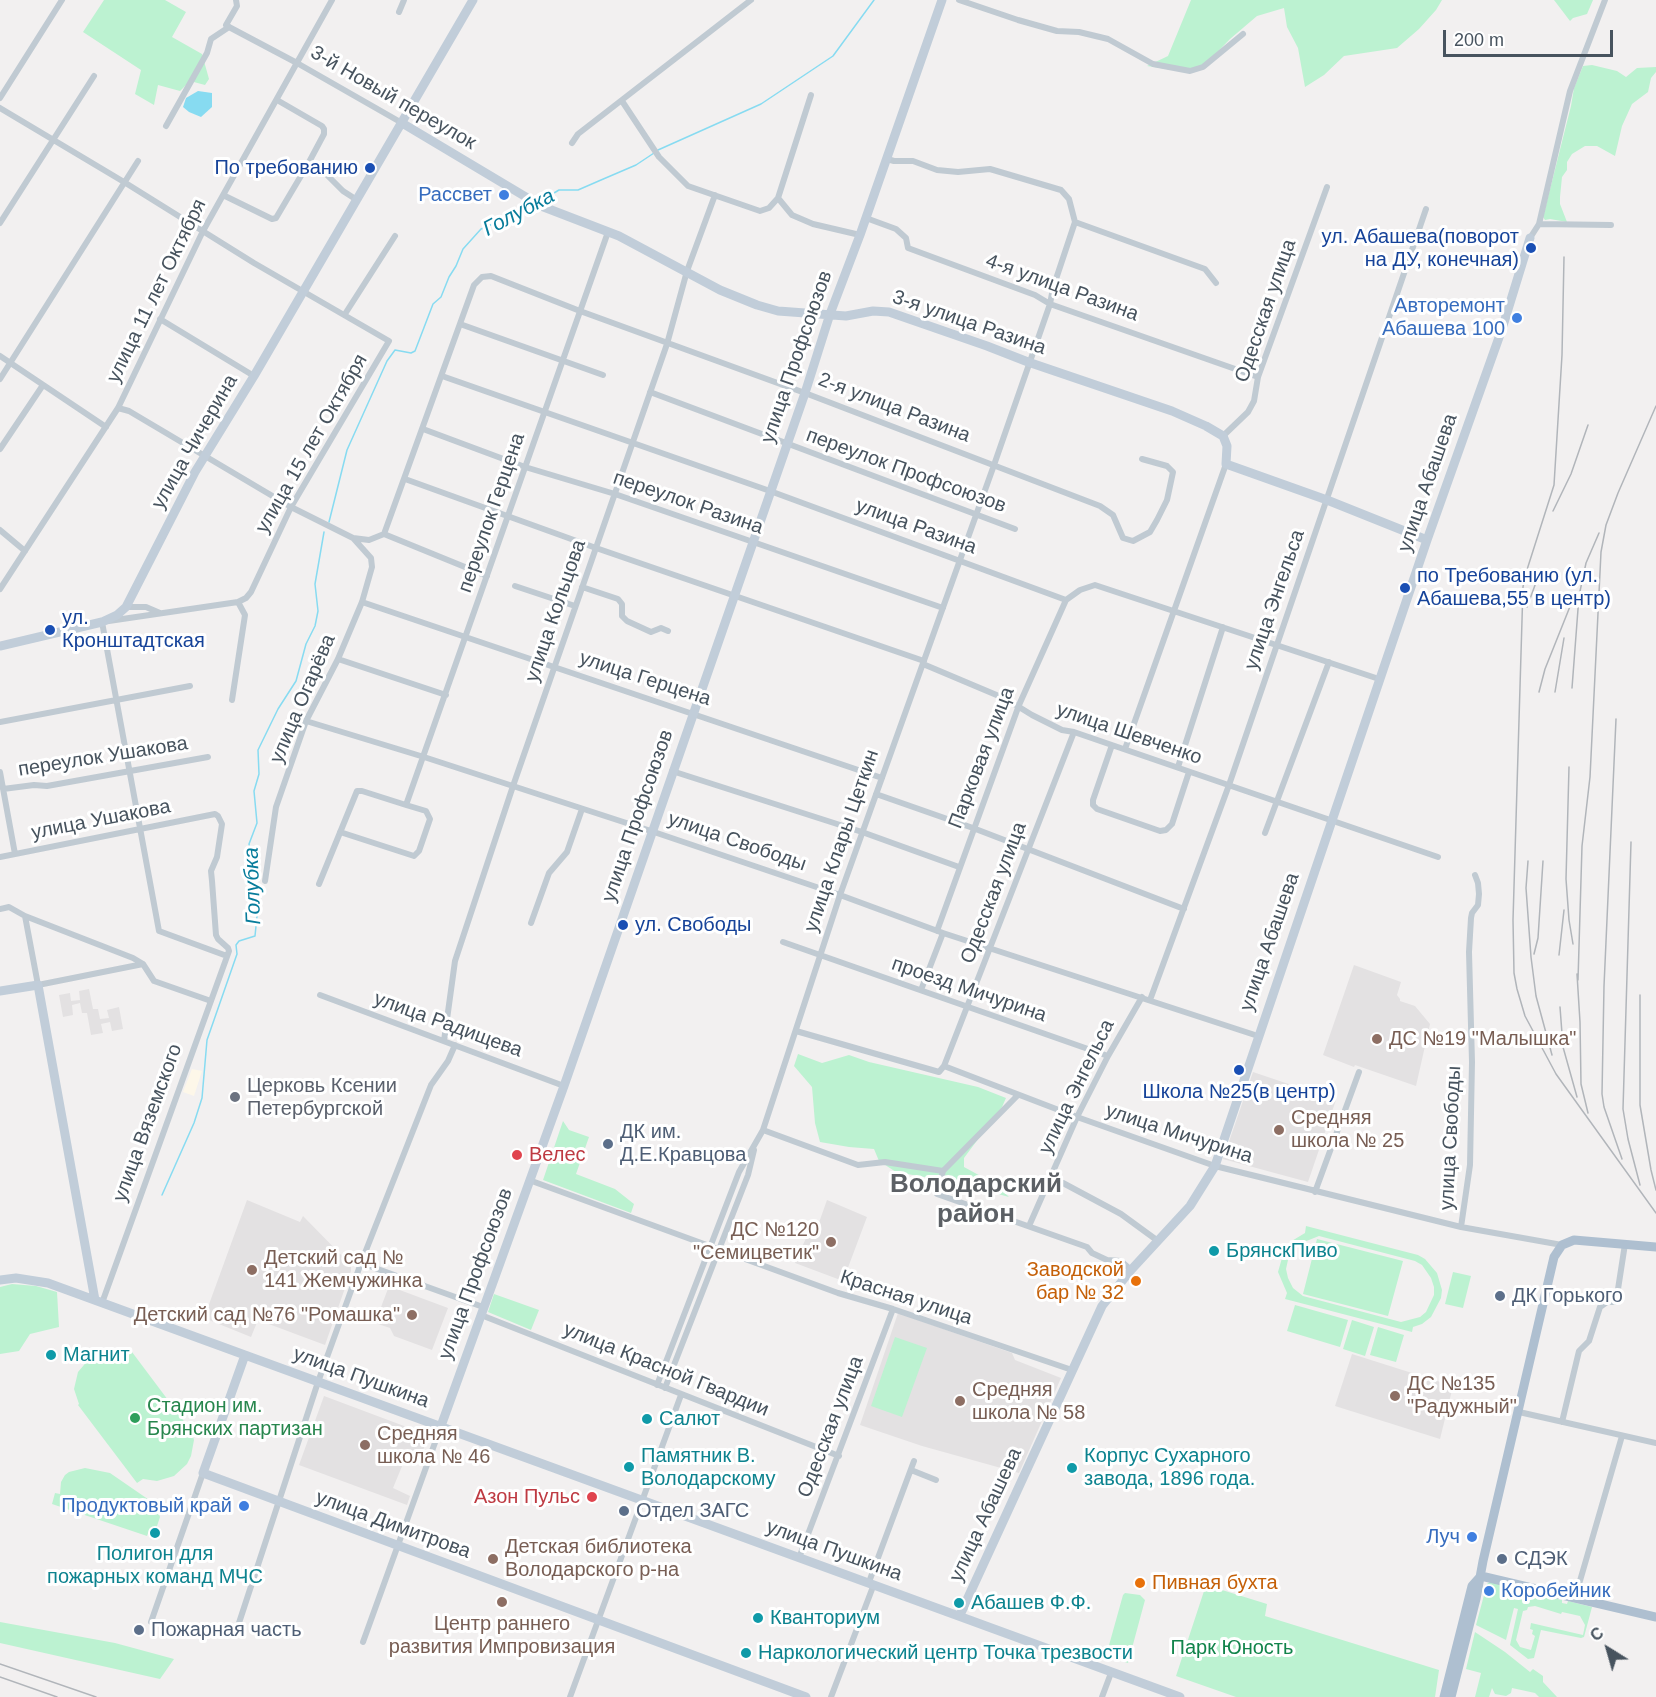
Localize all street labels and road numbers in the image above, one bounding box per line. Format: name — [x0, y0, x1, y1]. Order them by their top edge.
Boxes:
street label: 3-й Новый переулок — [306, 41, 480, 155]
street label: улица 11 лет Октября — [102, 195, 212, 387]
street label: Одесская улица — [1230, 236, 1302, 386]
street label: 4-я улица Разина — [982, 249, 1142, 327]
street label: улица Профсоюзов — [756, 268, 838, 446]
street label: 3-я улица Разина — [889, 285, 1049, 361]
street label: улица 15 лет Октября — [251, 350, 373, 538]
street label: 2-я улица Разина — [815, 368, 973, 448]
street label: улица Чичерина — [147, 371, 243, 513]
street label: улица Абашева — [1393, 411, 1463, 555]
street label: переулок Профсоюзов — [803, 424, 1009, 518]
street label: переулок Герцена — [453, 430, 531, 596]
street label: переулок Разина — [610, 466, 766, 540]
street label: улица Разина — [852, 494, 980, 560]
street label: улица Энгельса — [1240, 527, 1310, 673]
street label: улица Кольцова — [520, 537, 592, 685]
street label: улица Огарёва — [265, 631, 341, 767]
street label: улица Герцена — [576, 646, 714, 712]
street label: Парковая улица — [944, 684, 1020, 832]
street label: улица Шевченко — [1053, 698, 1205, 770]
street label: улица Профсоюзов — [597, 727, 679, 905]
street label: переулок Ушакова — [16, 732, 190, 782]
street label: улица Клары Цеткин — [799, 747, 885, 935]
street label: улица Ушакова — [29, 795, 173, 845]
street label: улица Свободы — [665, 807, 809, 877]
street label: Одесская улица — [956, 819, 1032, 967]
street label: улица Абашева — [1235, 870, 1305, 1014]
street label: проезд Мичурина — [888, 952, 1050, 1028]
street label: улица Радищева — [371, 987, 525, 1063]
street label: улица Энгельса — [1034, 1016, 1120, 1158]
street label: улица Вяземского — [108, 1041, 188, 1205]
street label: улица Свободы — [1435, 1065, 1467, 1211]
street label: улица Мичурина — [1103, 1099, 1255, 1169]
street label: улица Профсоюзов — [434, 1185, 518, 1363]
street label: Красная улица — [837, 1265, 975, 1331]
street label: улица Красной Гвардии — [560, 1318, 772, 1422]
street label: улица Пушкина — [290, 1342, 432, 1414]
street label: Одесская улица — [793, 1353, 869, 1501]
street label: улица Абашева — [945, 1444, 1027, 1586]
street label: улица Димитрова — [312, 1486, 474, 1564]
street label: улица Пушкина — [763, 1515, 905, 1587]

